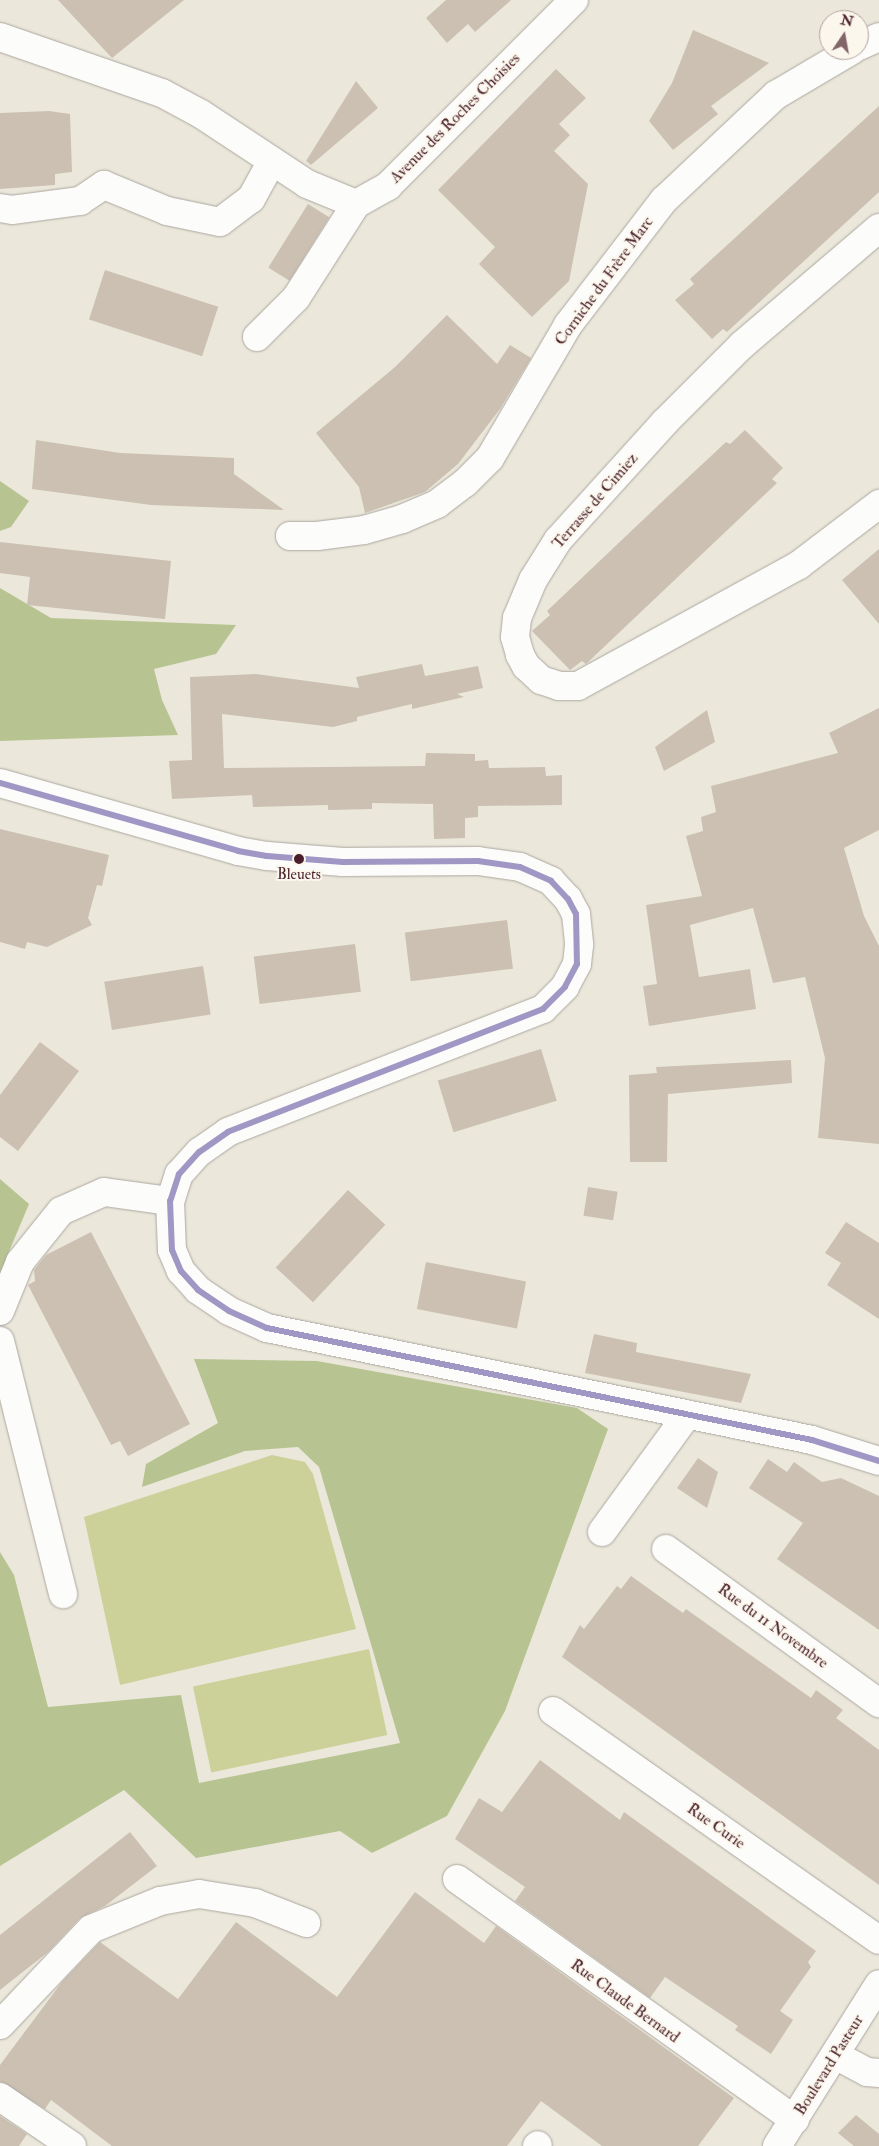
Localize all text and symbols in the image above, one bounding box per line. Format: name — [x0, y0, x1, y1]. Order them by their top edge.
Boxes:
north arrow — [819, 10, 869, 60]
text: N — [839, 11, 855, 30]
street label: Avenue des Roches Choisies — [386, 49, 524, 187]
street label: Corniche du Frère Marc — [551, 213, 657, 349]
street label: Terrasse de Cimiez — [548, 449, 642, 553]
marker: Bleuets — [294, 854, 304, 864]
place label: Bleuets — [277, 866, 321, 884]
street label: Rue du 11 Novembre — [714, 1580, 832, 1672]
street label: Rue Curie — [683, 1799, 749, 1853]
street label: Rue Claude Bernard — [567, 1955, 683, 2047]
street label: Boulevard Pasteur — [790, 2011, 868, 2119]

